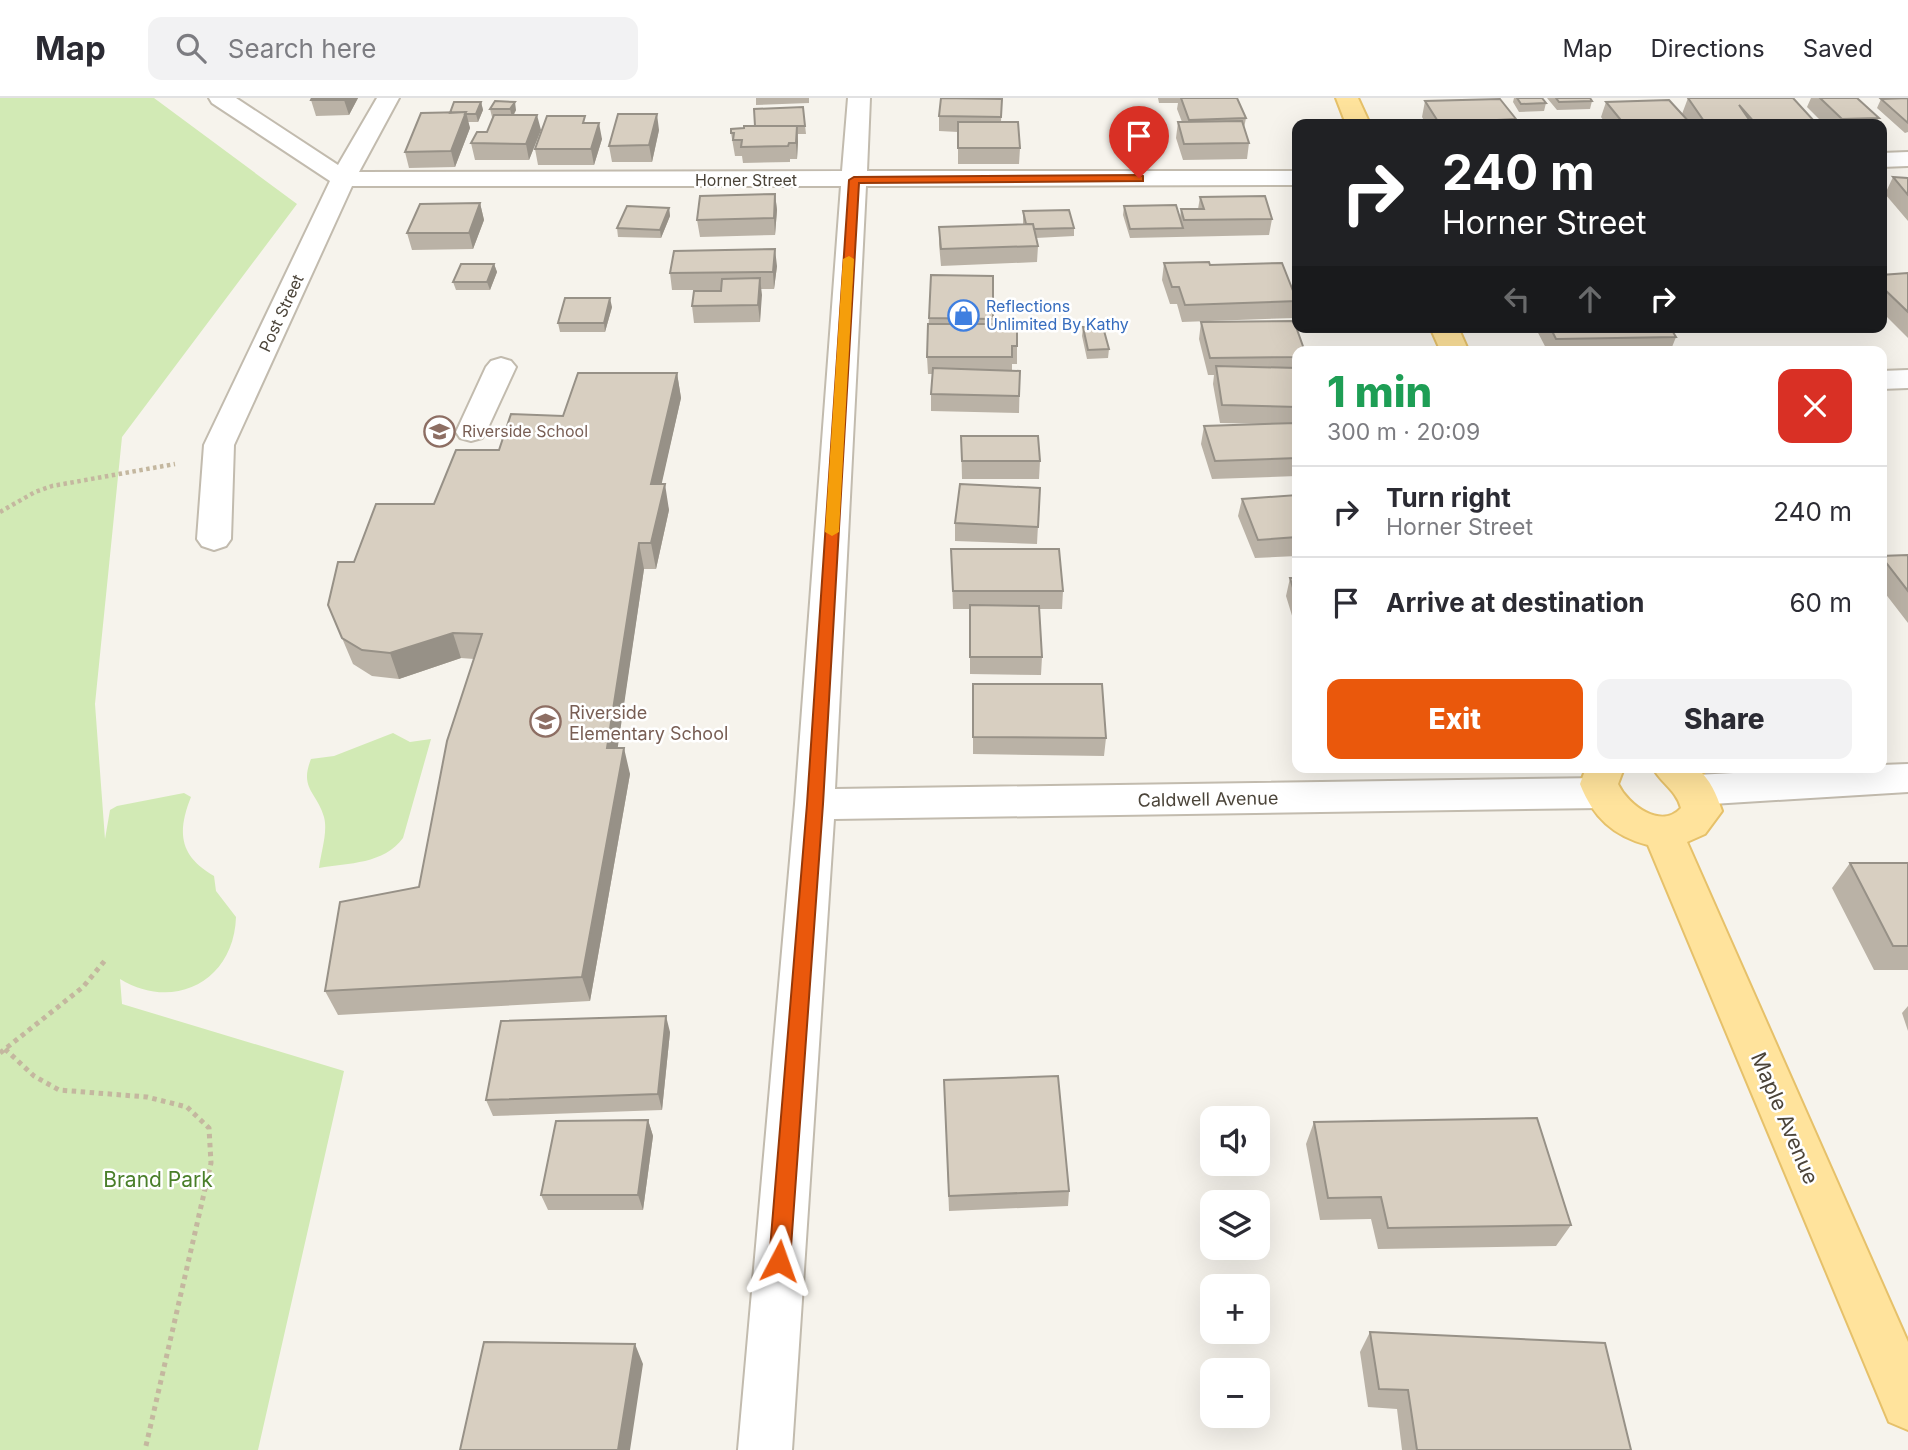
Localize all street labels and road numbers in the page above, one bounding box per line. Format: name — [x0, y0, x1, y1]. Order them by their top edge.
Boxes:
street label: Horner Street — [695, 170, 797, 190]
street label: Post Street — [254, 271, 308, 355]
street label: Caldwell Avenue — [1138, 787, 1278, 811]
street label: Maple Avenue — [1746, 1048, 1824, 1188]

